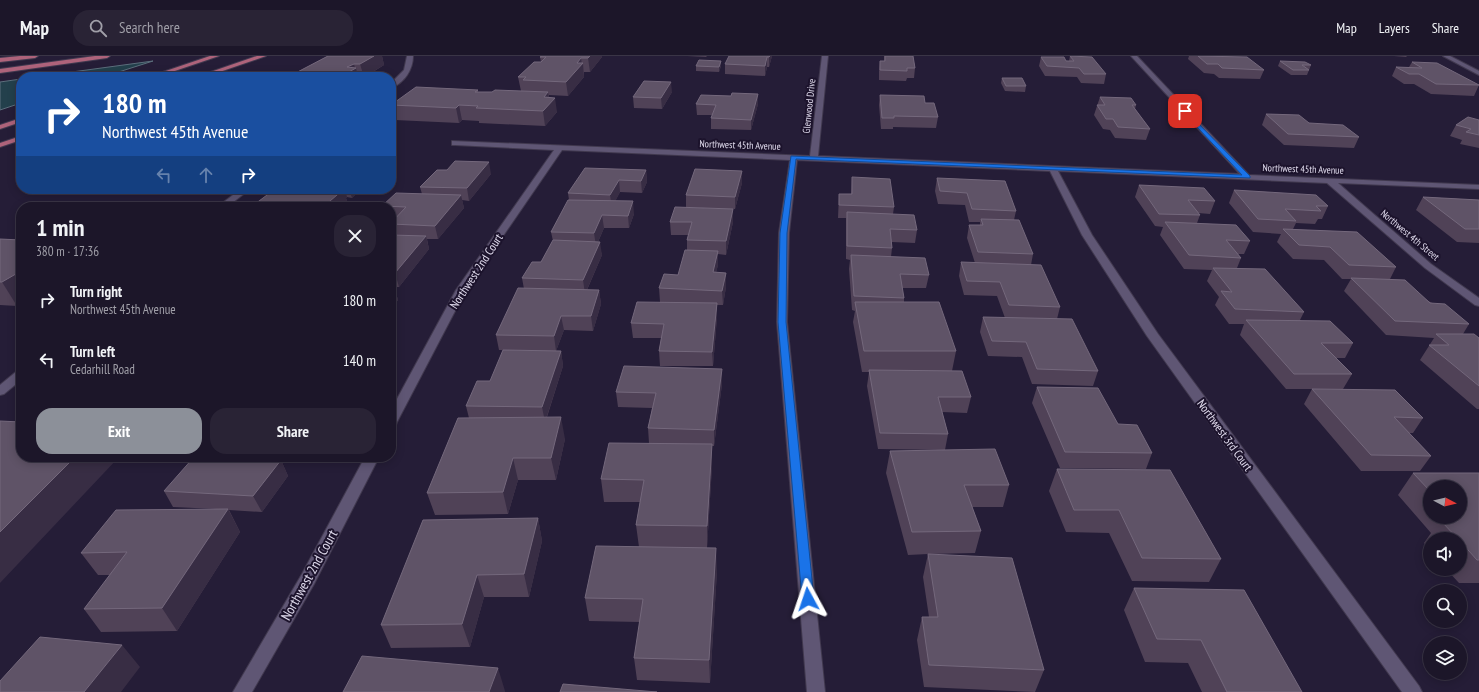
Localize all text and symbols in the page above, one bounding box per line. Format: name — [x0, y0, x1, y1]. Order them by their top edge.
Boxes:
search box — [73, 10, 353, 46]
text: Map — [20, 16, 49, 40]
icon: search — [87, 17, 109, 39]
text: Search here — [119, 18, 180, 37]
text: Map — [1336, 19, 1357, 37]
text: Layers — [1379, 19, 1410, 37]
text: Share — [1432, 19, 1459, 37]
street label: Glenwood Drive — [800, 78, 818, 134]
text: 180 m — [102, 84, 166, 121]
icon: right — [36, 88, 88, 140]
pin — [1168, 94, 1202, 128]
icon: arrive — [1174, 100, 1196, 122]
text: Northwest 45th Avenue — [102, 120, 248, 143]
street label: Northwest 45th Avenue — [699, 137, 781, 153]
street label: Northwest 45th Avenue — [1262, 161, 1344, 177]
icon: left — [153, 164, 175, 186]
icon: ahead — [195, 164, 217, 186]
icon: right — [237, 164, 259, 186]
street label: Northwest 4th Street — [1378, 207, 1442, 263]
text: 1 min — [36, 212, 84, 243]
button: close — [334, 215, 376, 257]
street label: Northwest 2nd Court — [446, 230, 506, 311]
text: 380 m · 17:36 — [36, 243, 99, 260]
text: Turn right — [70, 282, 122, 301]
icon: right — [36, 289, 58, 311]
text: 180 m — [343, 291, 376, 310]
text: Northwest 45th Avenue — [70, 301, 176, 318]
text: Turn left — [70, 342, 115, 361]
icon: left — [36, 349, 58, 371]
text: 140 m — [343, 351, 376, 370]
text: Cedarhill Road — [70, 361, 135, 378]
street label: Northwest 3rd Court — [1194, 396, 1256, 474]
button: Exit — [36, 408, 202, 454]
button: Share — [210, 408, 376, 454]
north arrow — [1423, 480, 1467, 524]
map controls — [1423, 480, 1467, 680]
street label: Northwest 2nd Court — [277, 526, 341, 623]
button: sound — [1423, 532, 1467, 576]
position arrow — [787, 578, 829, 620]
button: search — [1423, 584, 1467, 628]
button: layers — [1423, 636, 1467, 680]

